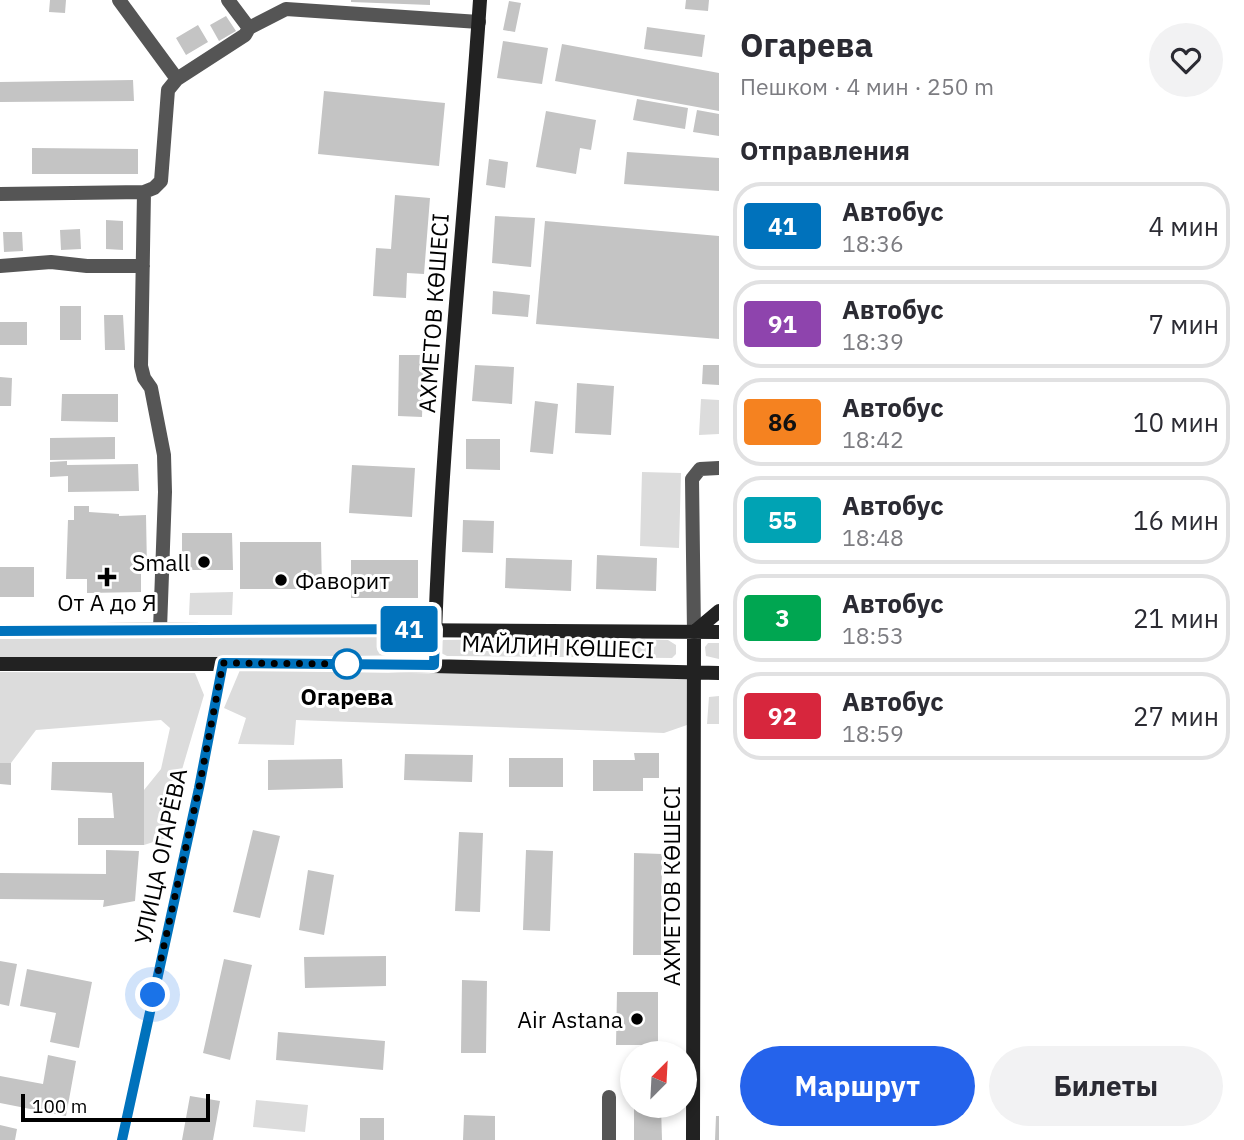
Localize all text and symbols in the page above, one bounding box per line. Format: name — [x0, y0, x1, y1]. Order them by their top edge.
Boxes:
text: Огарева — [740, 23, 873, 66]
button: heart — [1149, 23, 1223, 97]
text: Пешком · 4 мин · 250 m — [740, 71, 994, 101]
text: Отправления — [740, 133, 910, 167]
text: Автобус — [842, 194, 944, 228]
text: 4 мин — [1149, 209, 1219, 243]
text: 41 — [768, 210, 797, 242]
street label: АХМЕТОВ КӨШЕСІ — [411, 212, 455, 414]
text: 18:36 — [842, 228, 904, 258]
text: Автобус — [842, 292, 944, 326]
text: 7 мин — [1149, 307, 1219, 341]
text: 91 — [768, 308, 797, 340]
text: 18:39 — [842, 326, 904, 356]
text: Автобус — [842, 390, 944, 424]
text: 10 мин — [1133, 405, 1219, 439]
text: 86 — [768, 406, 797, 438]
text: 18:42 — [842, 424, 904, 454]
text: Автобус — [842, 488, 944, 522]
text: 16 мин — [1133, 503, 1219, 537]
text: 55 — [768, 504, 797, 536]
text: 18:48 — [842, 522, 904, 552]
place label: Small — [132, 547, 190, 577]
marker: Small — [196, 554, 212, 570]
place label: Фаворит — [295, 565, 390, 595]
marker: От А до Я — [99, 569, 115, 585]
marker: Фаворит — [273, 572, 289, 588]
text: Автобус — [842, 586, 944, 620]
place label: От А до Я — [57, 587, 157, 617]
text: 21 мин — [1133, 601, 1219, 635]
text: 3 — [775, 602, 790, 634]
line badge: 41 — [378, 606, 440, 652]
text: 41 — [395, 613, 423, 645]
text: 18:53 — [842, 620, 904, 650]
street label: МАЙЛИН КӨШЕСІ — [461, 628, 655, 664]
marker: Огарева — [332, 649, 362, 679]
place label: Огарева — [301, 681, 393, 711]
text: Автобус — [842, 684, 944, 718]
text: 27 мин — [1133, 699, 1219, 733]
text: 92 — [768, 700, 797, 732]
text: 18:59 — [842, 718, 904, 748]
street label: УЛИЦА ОГАРЁВА — [127, 765, 193, 947]
street label: АХМЕТОВ КӨШЕСІ — [656, 786, 686, 986]
your location — [135, 977, 170, 1012]
place label: Air Astana — [517, 1004, 623, 1034]
marker: Air Astana — [629, 1011, 645, 1027]
north arrow — [620, 1041, 696, 1118]
map controls — [620, 1041, 697, 1118]
button: Маршрут — [740, 1046, 975, 1126]
button: Билеты — [989, 1046, 1223, 1126]
scale bar — [21, 1091, 210, 1123]
text: 100 m — [32, 1094, 87, 1118]

